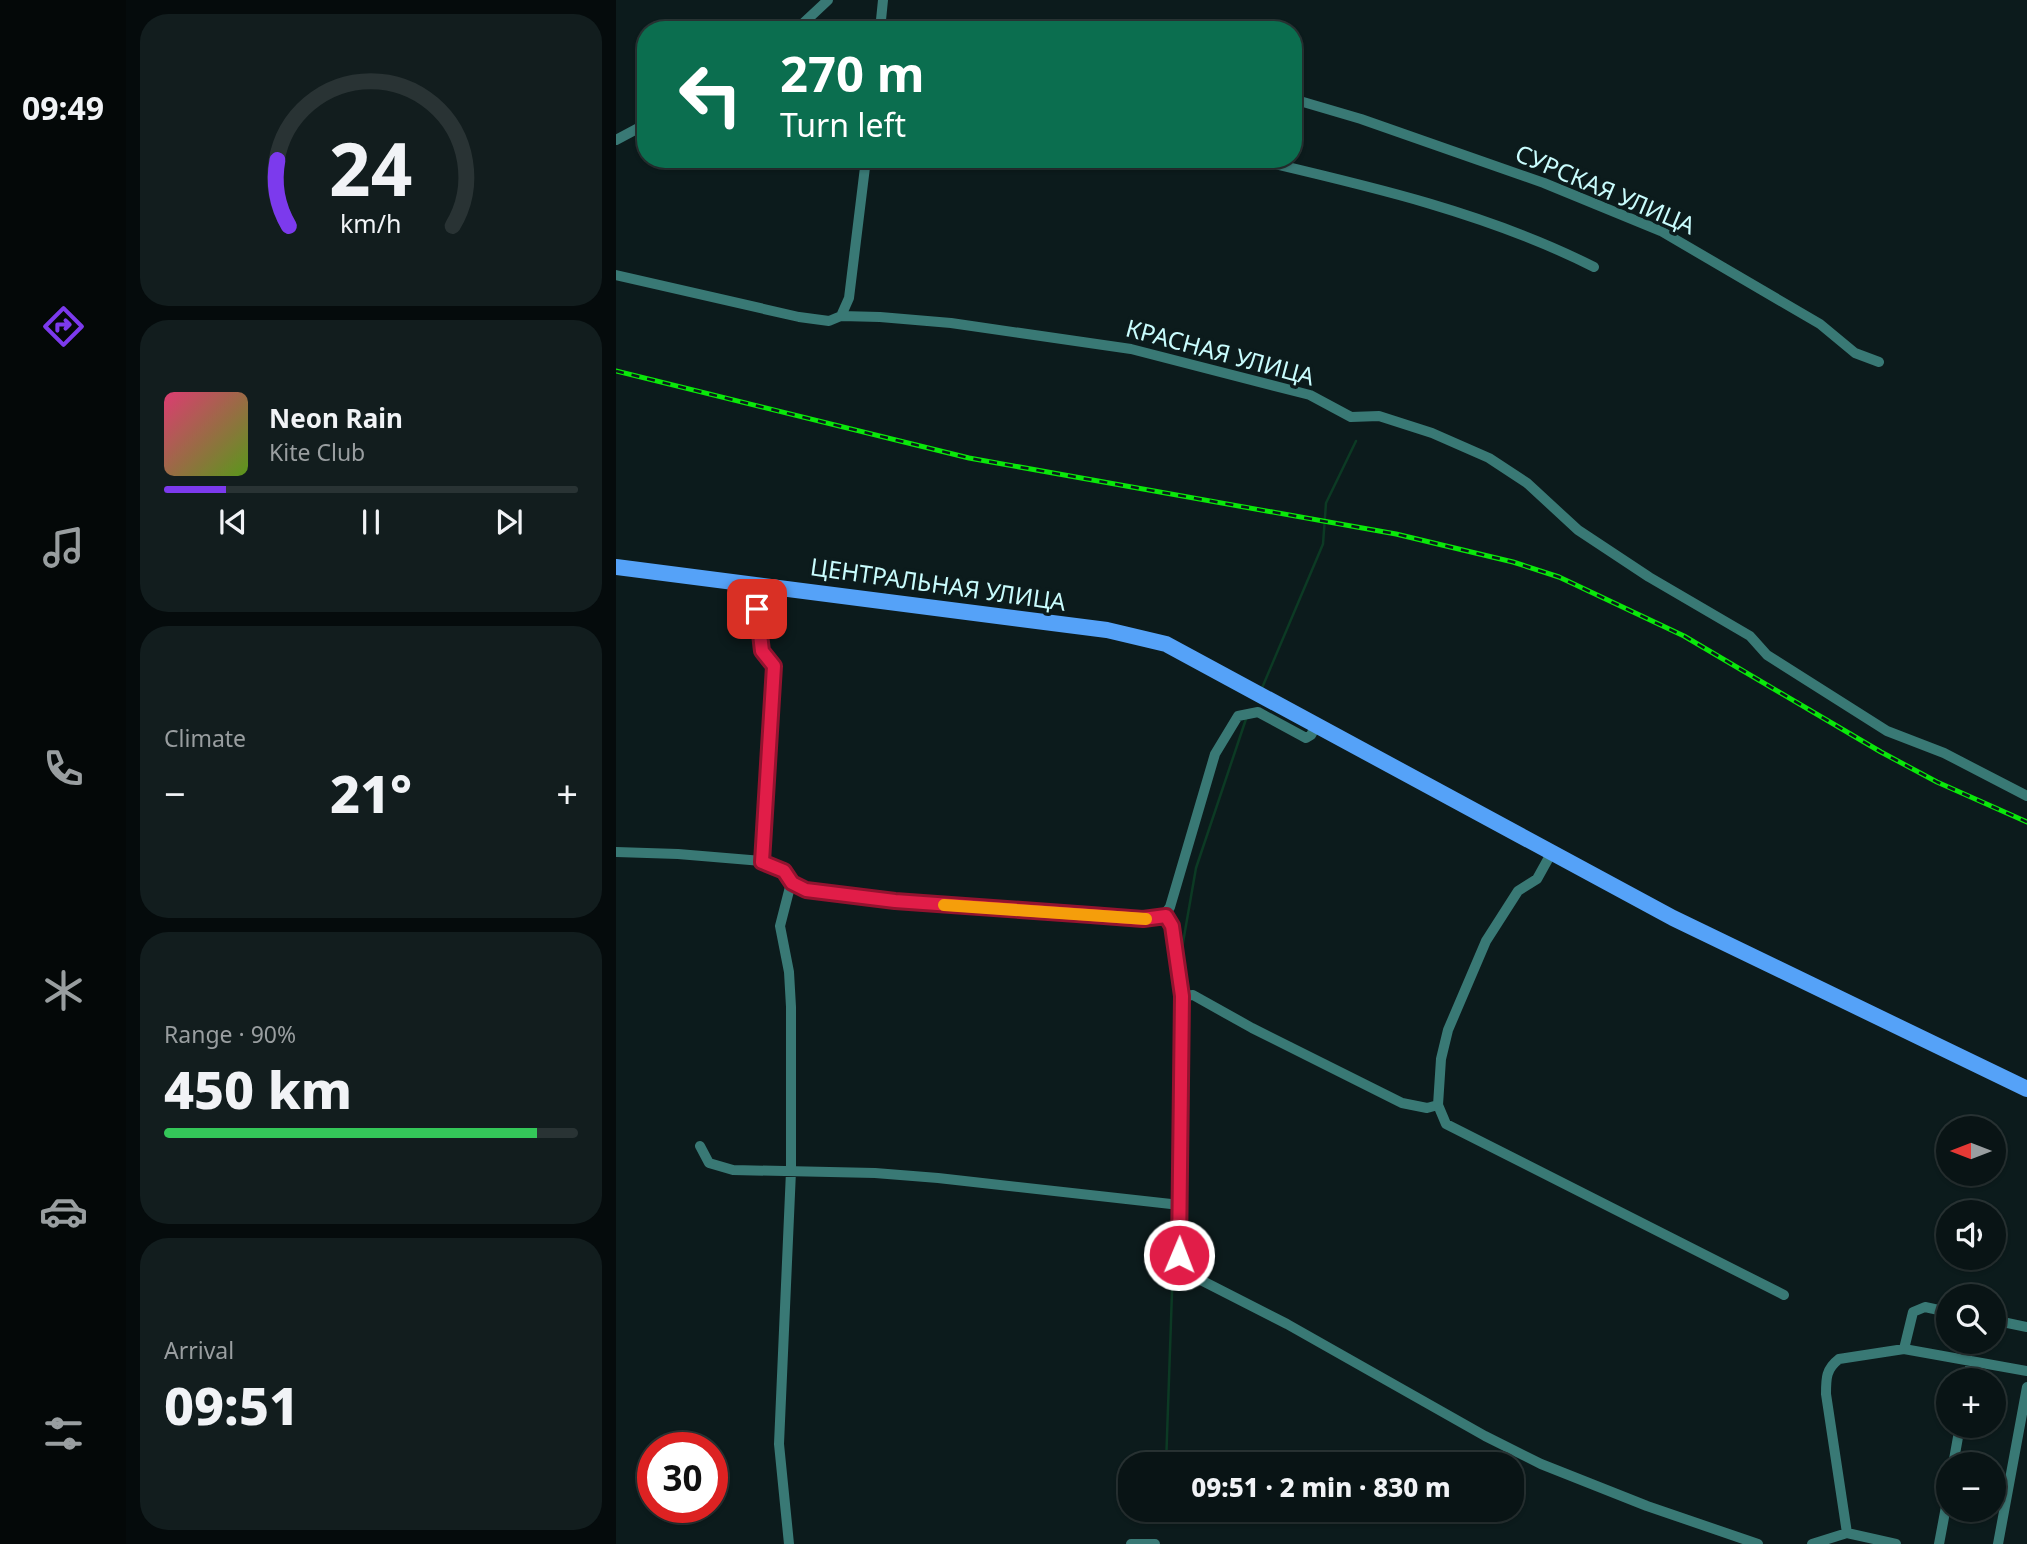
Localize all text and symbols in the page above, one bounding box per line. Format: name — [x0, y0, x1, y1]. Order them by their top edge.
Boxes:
text: 270 m — [780, 40, 925, 106]
icon: left — [665, 49, 756, 140]
text: 09:49 — [22, 86, 104, 129]
text: Turn left — [780, 103, 906, 146]
text: 24 — [329, 118, 413, 217]
street label: СУРСКАЯ УЛИЦА — [1511, 136, 1701, 242]
text: km/h — [340, 206, 402, 240]
icon: directions — [39, 302, 88, 351]
street label: КРАСНАЯ УЛИЦА — [1123, 311, 1319, 393]
text: Neon Rain — [269, 400, 403, 436]
text: Kite Club — [269, 436, 365, 468]
icon: previous — [214, 503, 252, 541]
icon: pause — [352, 503, 390, 541]
icon: next — [490, 503, 528, 541]
icon: music — [39, 523, 88, 572]
street label: ЦЕНТРАЛЬНАЯ УЛИЦА — [808, 549, 1069, 618]
pin — [727, 579, 787, 639]
icon: arrive — [738, 590, 776, 628]
text: Climate — [164, 722, 246, 754]
icon: phone — [39, 744, 88, 793]
text: 21° — [330, 757, 412, 828]
text: − — [164, 767, 186, 819]
text: + — [556, 767, 578, 819]
icon: climate — [39, 966, 88, 1015]
text: Range · 90% — [164, 1018, 296, 1050]
text: 450 km — [164, 1053, 352, 1124]
north arrow — [1936, 1116, 2006, 1186]
map controls — [1936, 1116, 2006, 1522]
icon: car — [39, 1187, 88, 1236]
button: sound — [1936, 1200, 2006, 1270]
position arrow — [1142, 1218, 1216, 1292]
button: search — [1936, 1284, 2006, 1354]
text: Arrival — [164, 1334, 234, 1366]
button: + — [1936, 1368, 2006, 1438]
text: 09:51 — [164, 1369, 299, 1440]
icon: filters — [39, 1409, 88, 1458]
speed limit sign: 30 — [637, 1432, 728, 1523]
button: − — [1936, 1452, 2006, 1522]
text: 09:51 · 2 min · 830 m — [1191, 1469, 1451, 1505]

